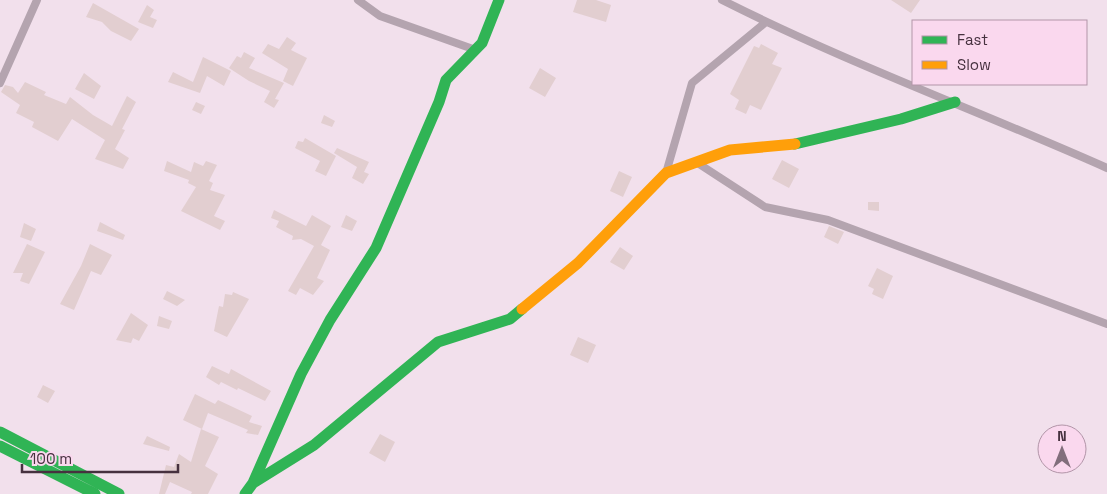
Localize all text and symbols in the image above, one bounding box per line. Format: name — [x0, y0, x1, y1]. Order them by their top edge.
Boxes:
legend — [912, 20, 1087, 85]
text: Fast — [957, 30, 988, 49]
text: Slow — [957, 55, 991, 74]
north arrow — [1037, 424, 1087, 474]
text: N — [1057, 427, 1067, 445]
scale bar — [22, 442, 179, 474]
text: 100 m — [30, 449, 72, 468]

